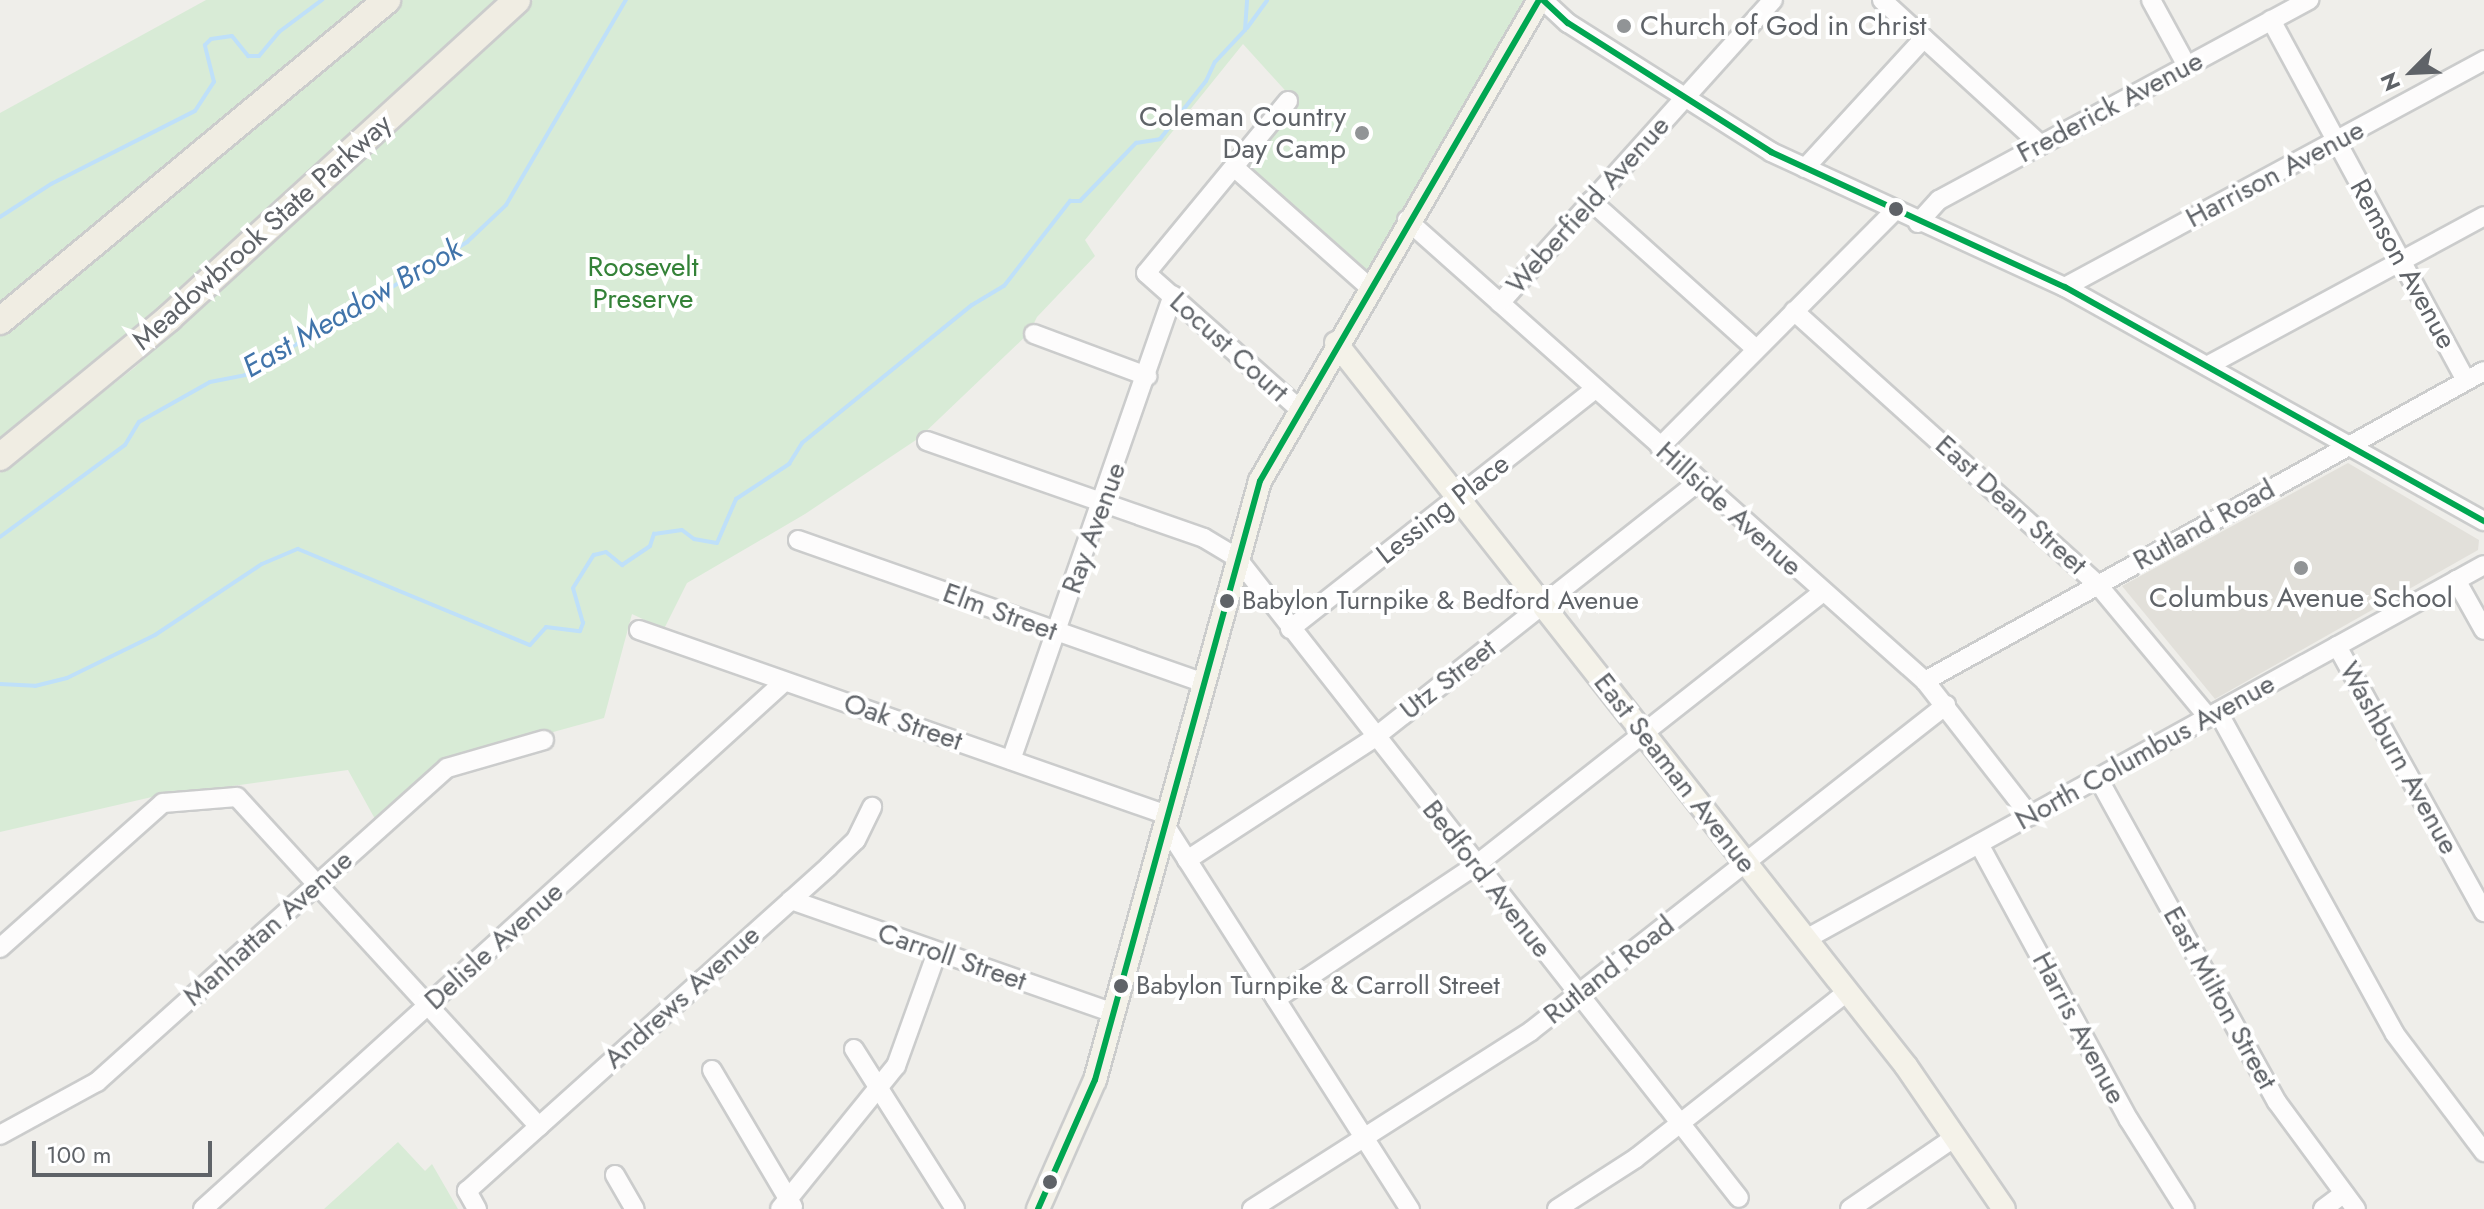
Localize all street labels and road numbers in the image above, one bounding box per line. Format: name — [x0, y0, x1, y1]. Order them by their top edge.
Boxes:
street label: Frederick Avenue — [2011, 44, 2209, 170]
street label: Meadowbrook State Parkway — [126, 107, 398, 357]
street label: Weberfield Avenue — [1499, 109, 1677, 301]
street label: Harrison Avenue — [2180, 113, 2370, 235]
street label: Remson Avenue — [2343, 173, 2463, 355]
street label: Locust Court — [1163, 285, 1295, 409]
street label: East Dean Street — [1928, 428, 2094, 582]
street label: Hillside Avenue — [1649, 435, 1809, 583]
street label: Lessing Place — [1370, 447, 1516, 571]
street label: Ray Avenue — [1055, 458, 1133, 598]
street label: Rutland Road — [2127, 472, 2281, 578]
street label: Elm Street — [938, 576, 1062, 648]
street label: Utz Street — [1393, 631, 1503, 727]
street label: Washburn Avenue — [2332, 656, 2466, 860]
street label: East Seaman Avenue — [1587, 666, 1763, 880]
street label: North Columbus Avenue — [2009, 667, 2281, 837]
street label: Oak Street — [839, 686, 967, 758]
street label: Bedford Avenue — [1415, 794, 1559, 964]
street label: Manhattan Avenue — [176, 843, 360, 1013]
street label: Delisle Avenue — [418, 875, 570, 1017]
street label: East Milton Street — [2156, 901, 2284, 1095]
street label: Rutland Road — [1537, 909, 1681, 1031]
street label: Carroll Street — [873, 916, 1031, 998]
street label: Andrews Avenue — [597, 918, 767, 1076]
street label: Harris Avenue — [2025, 946, 2133, 1110]

